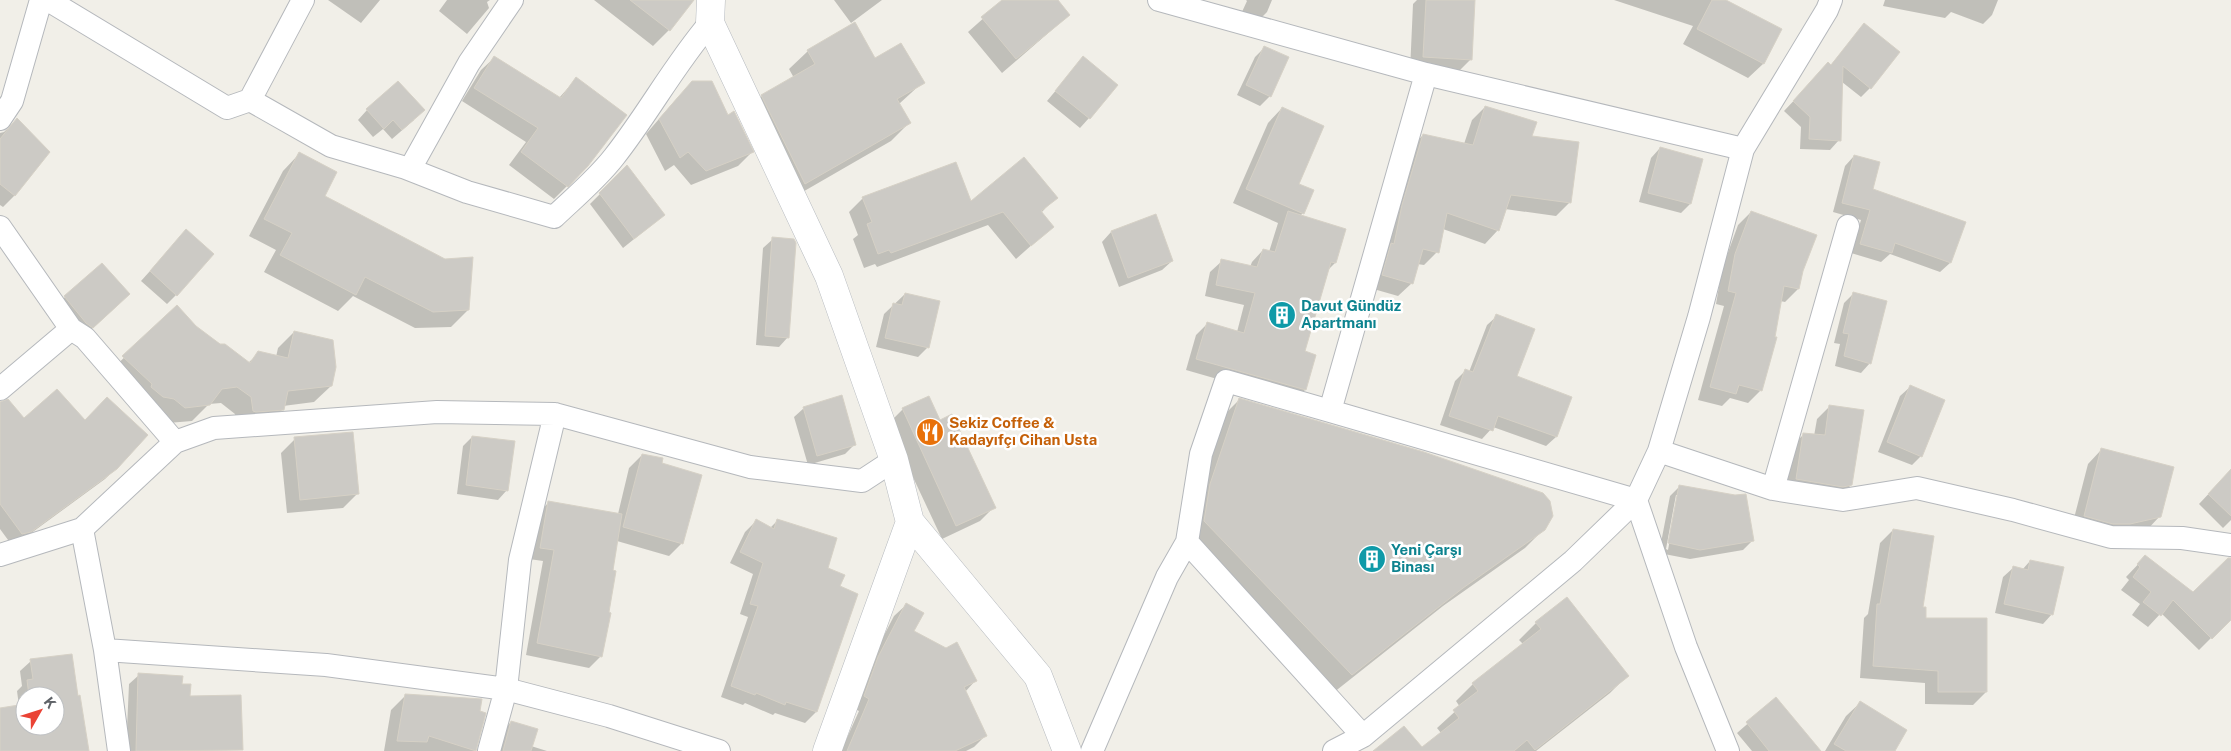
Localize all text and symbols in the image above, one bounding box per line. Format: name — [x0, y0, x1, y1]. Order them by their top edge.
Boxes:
place label: Davut Gündüz Apartmanı — [1301, 297, 1401, 331]
building icon: Davut Gündüz Apartmanı — [1267, 300, 1297, 330]
place label: Sekiz Coffee & Kadayıfçı Cihan Usta — [949, 414, 1097, 448]
restaurant icon: Sekiz Coffee & Kadayıfçı Cihan Usta — [915, 417, 945, 447]
place label: Yeni Çarşı Binası — [1391, 541, 1462, 575]
building icon: Yeni Çarşı Binası — [1357, 544, 1387, 574]
north arrow — [15, 686, 65, 736]
text: K — [41, 694, 59, 712]

